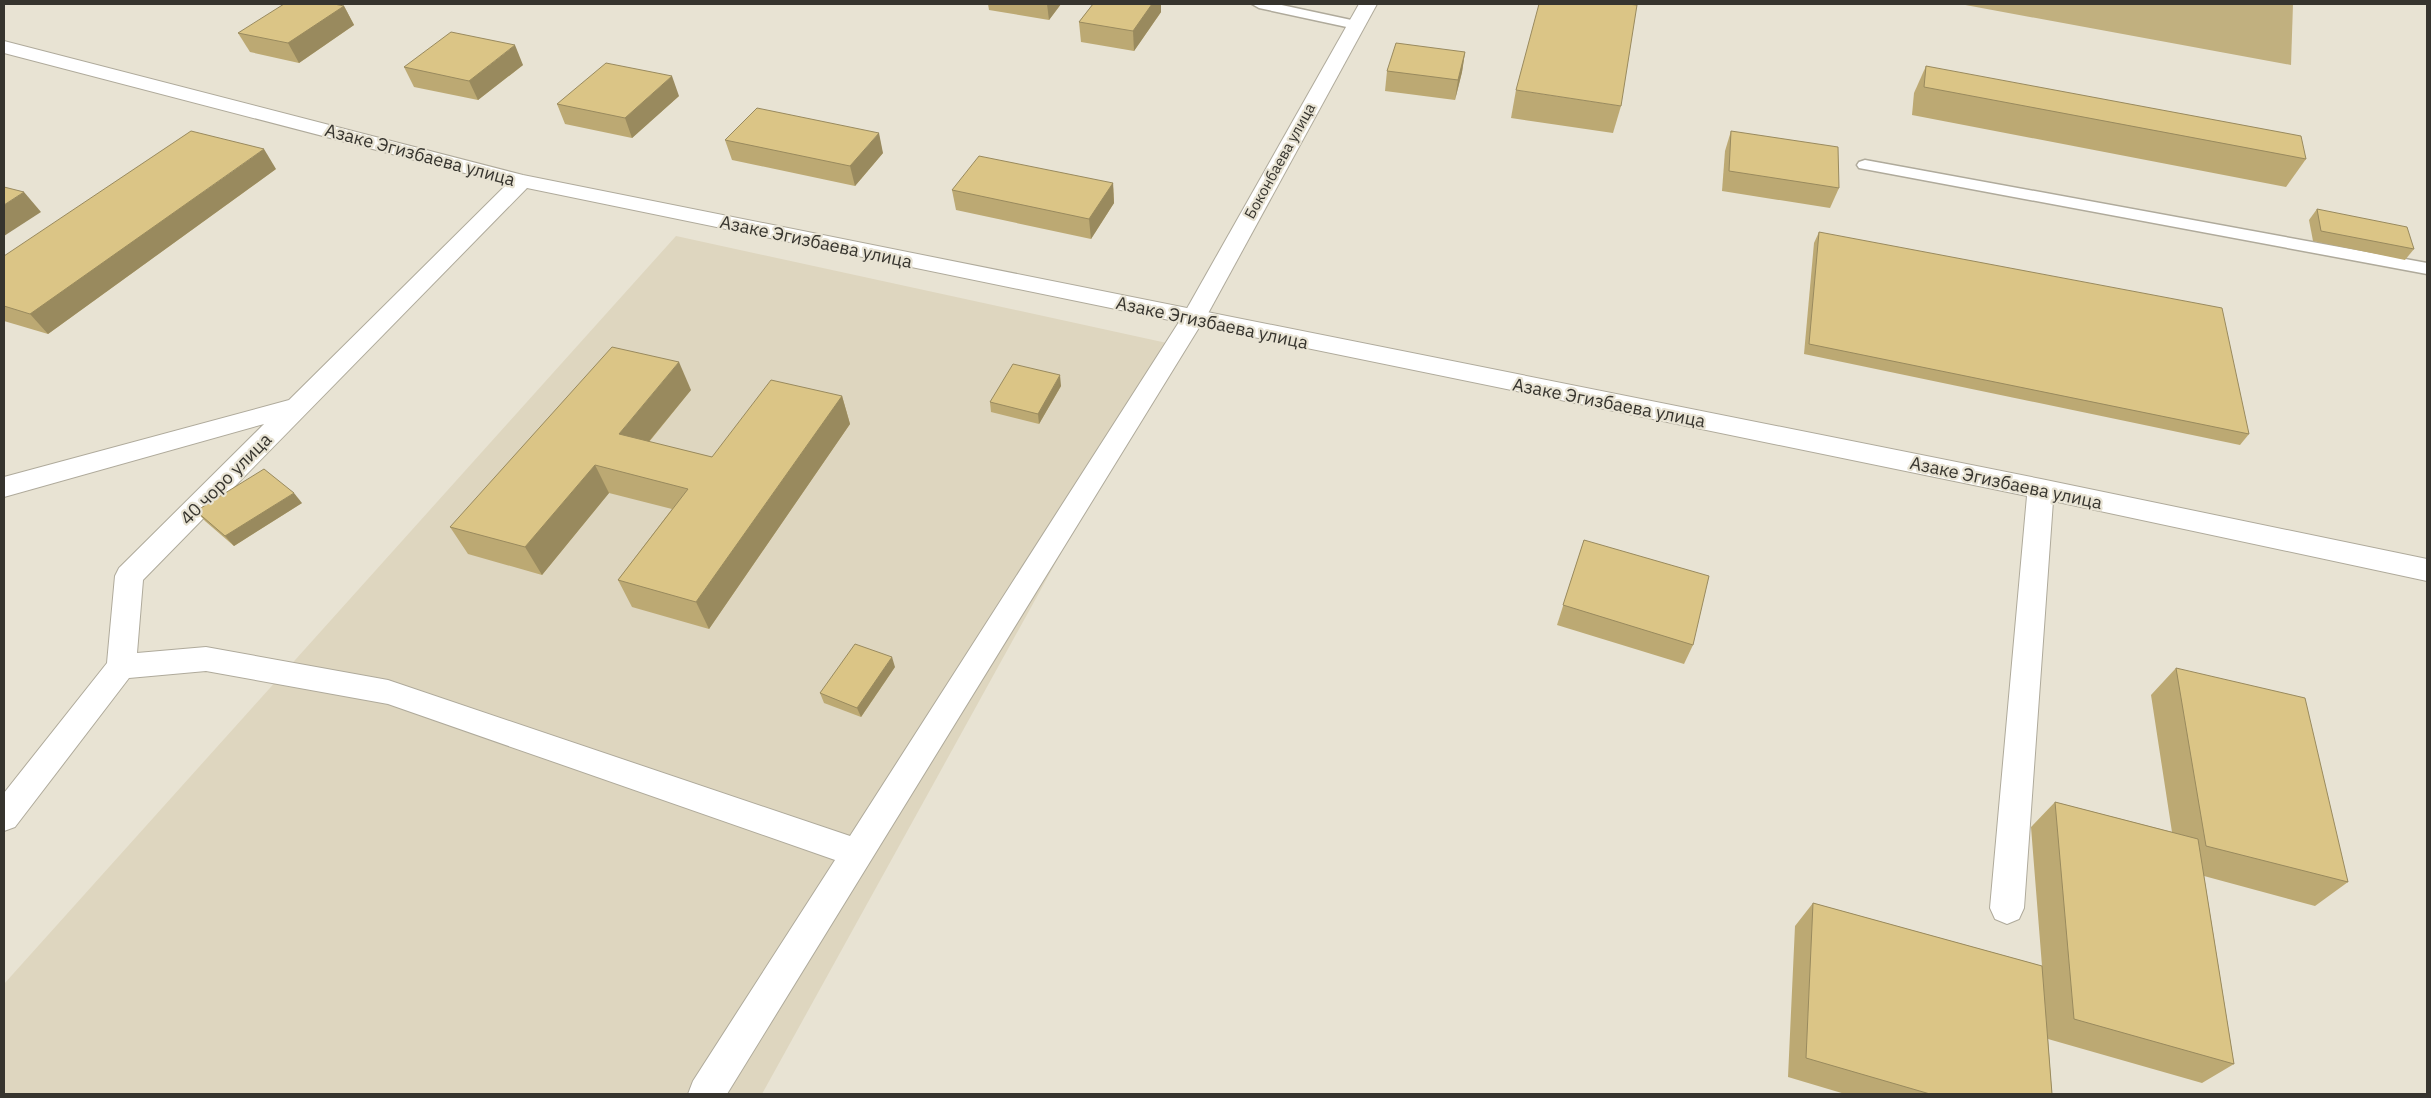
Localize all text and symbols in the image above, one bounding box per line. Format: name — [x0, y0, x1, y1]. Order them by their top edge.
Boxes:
street label: Боконбаева улица — [1240, 100, 1319, 222]
street label: Азаке Эгизбаева улица — [323, 118, 518, 191]
street label: Азаке Эгизбаева улица — [718, 210, 915, 273]
street label: Азаке Эгизбаева улица — [1114, 291, 1311, 354]
street label: Азаке Эгизбаева улица — [1511, 373, 1708, 433]
street label: 40 чоро улица — [175, 428, 277, 529]
street label: Азаке Эгизбаева улица — [1908, 451, 2105, 514]

